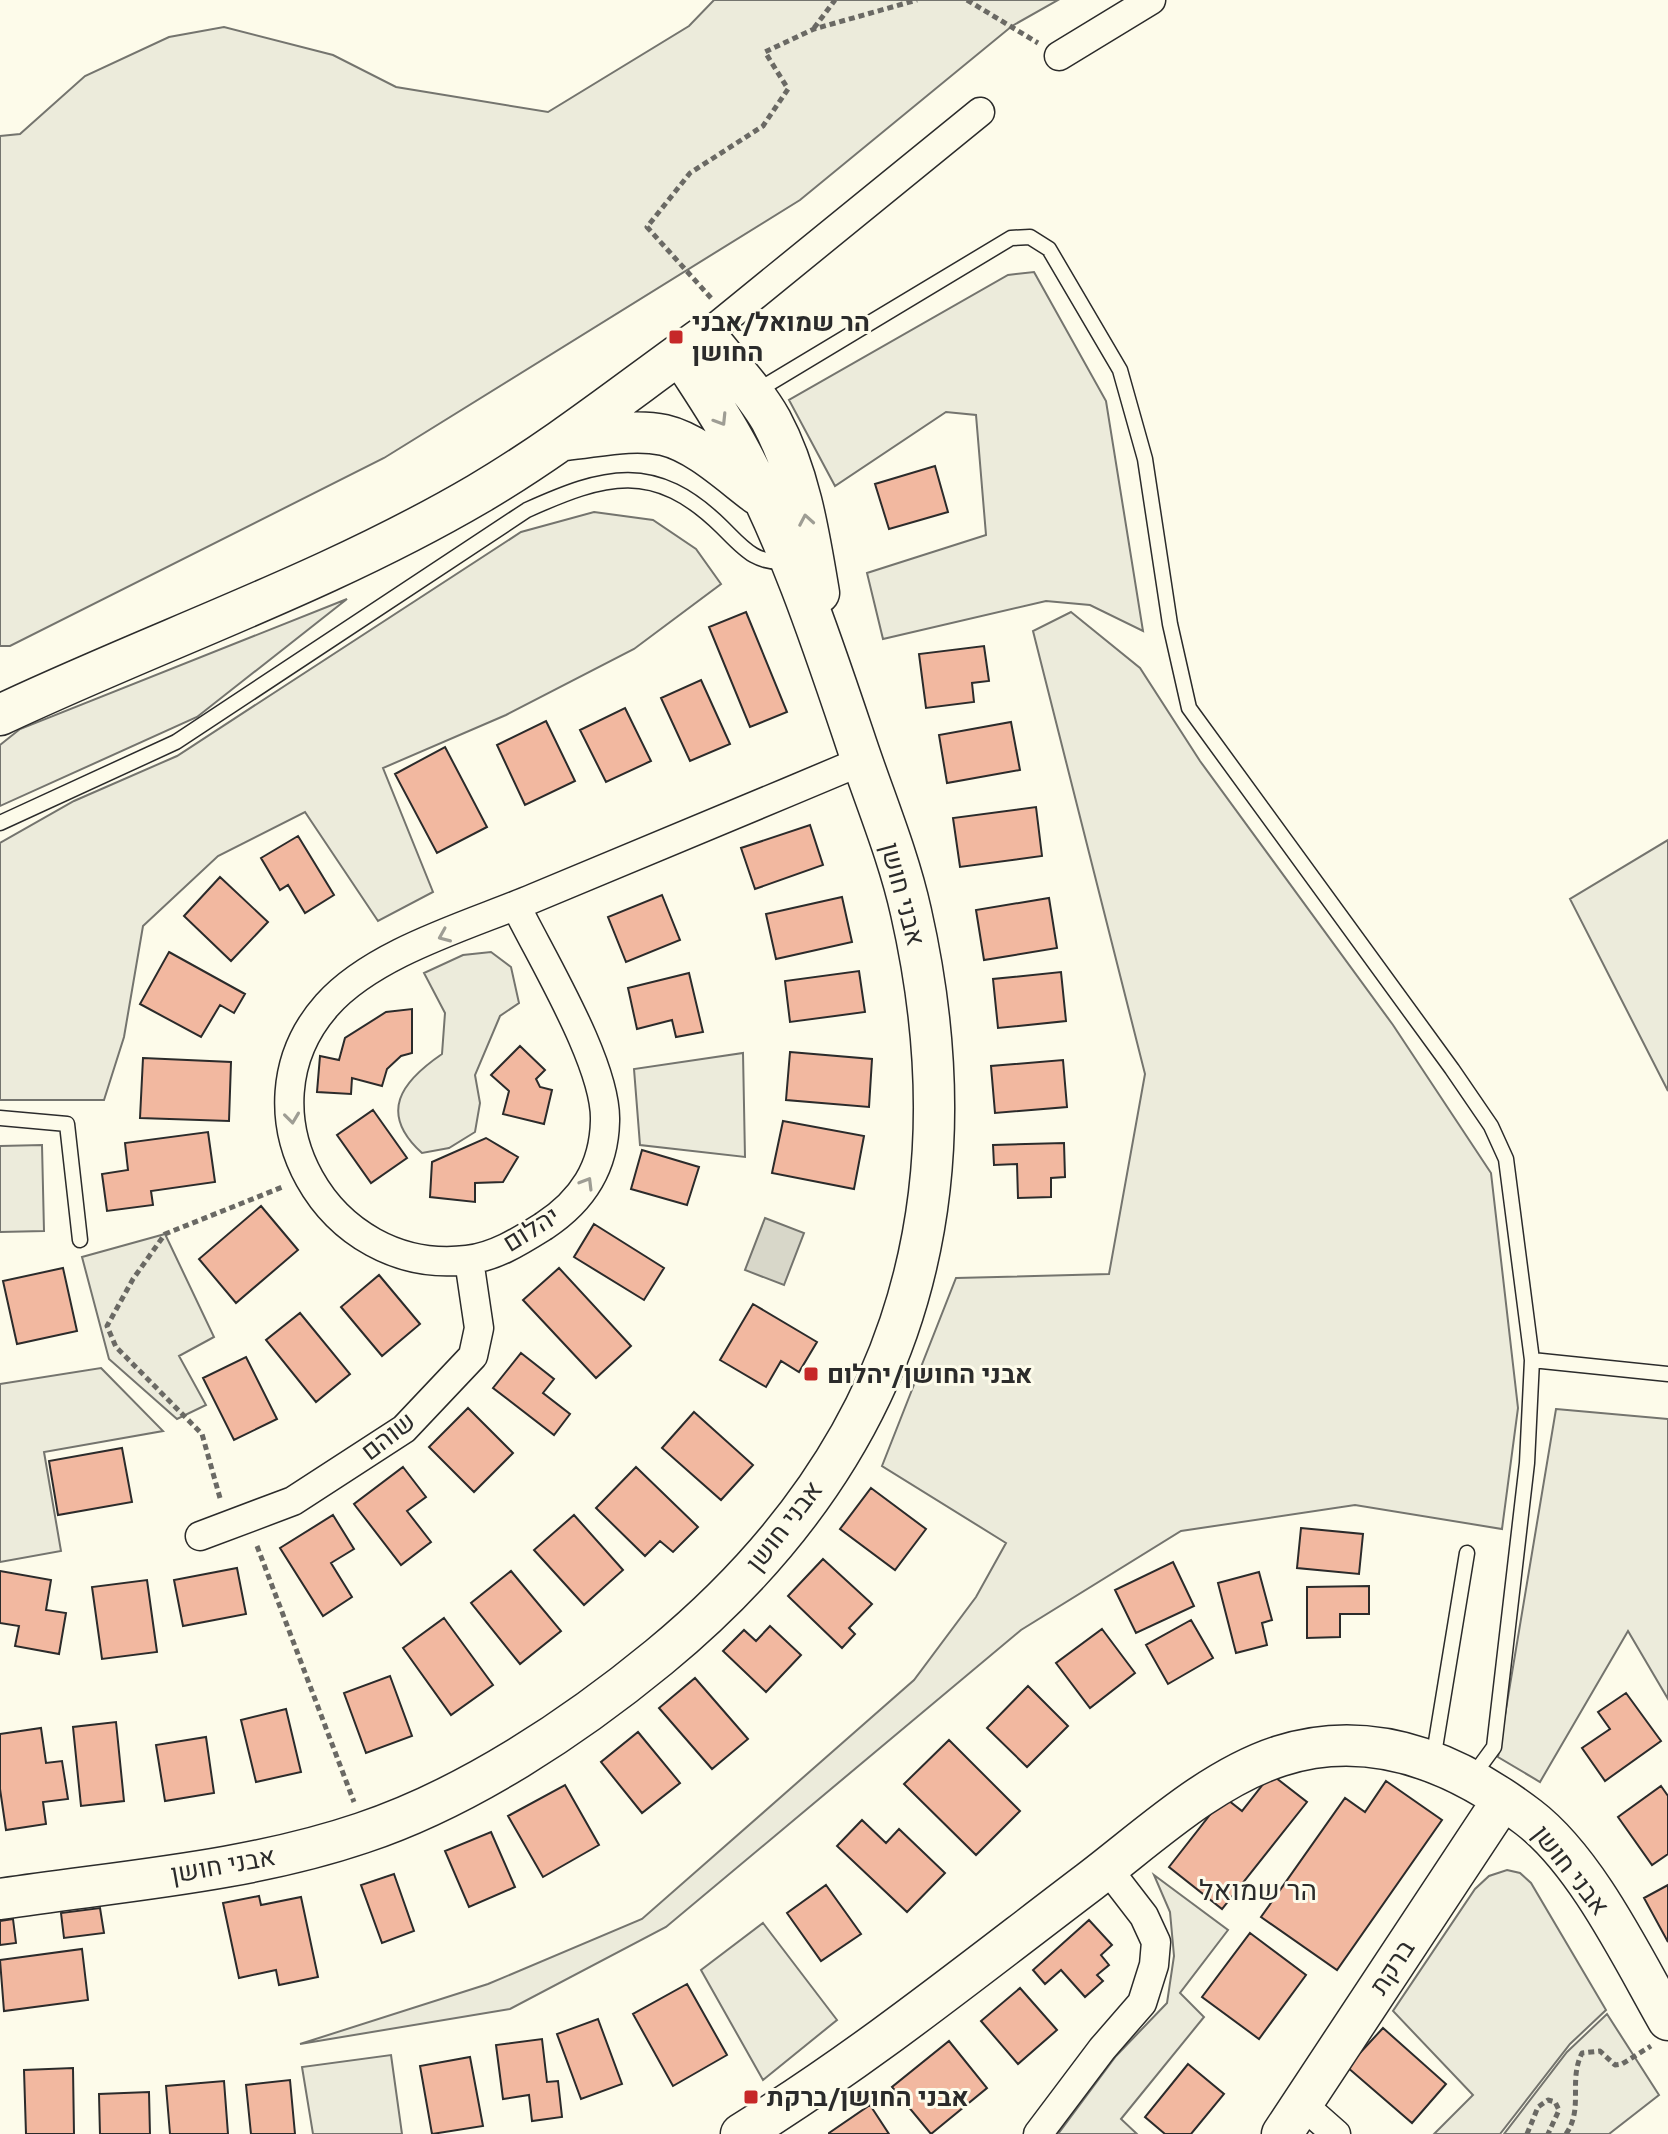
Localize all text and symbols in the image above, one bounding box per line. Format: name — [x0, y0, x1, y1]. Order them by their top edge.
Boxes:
place label: הר שמואל/אבני החושן — [692, 306, 870, 367]
marker: הר שמואל/אבני החושן — [667, 328, 685, 346]
one-way arrow — [712, 411, 727, 426]
one-way arrow — [799, 513, 816, 527]
street label: אבני חושן — [875, 839, 932, 949]
one-way arrow — [438, 927, 452, 943]
one-way arrow — [283, 1112, 300, 1125]
one-way arrow — [577, 1178, 592, 1192]
street label: יהלום — [497, 1199, 565, 1258]
place label: אבני החושן/יהלום — [827, 1358, 1032, 1389]
marker: אבני החושן/יהלום — [802, 1365, 820, 1383]
street label: שוהם — [354, 1405, 421, 1466]
street label: אבני חושן — [739, 1474, 828, 1577]
street label: אבני חושן — [1527, 1818, 1616, 1921]
street label: אבני חושן — [168, 1840, 278, 1889]
district label: הר שמואל — [1199, 1873, 1317, 1906]
street label: ברקת — [1363, 1933, 1421, 2000]
place label: אבני החושן/ברקת — [767, 2081, 969, 2112]
marker: אבני החושן/ברקת — [742, 2088, 760, 2106]

